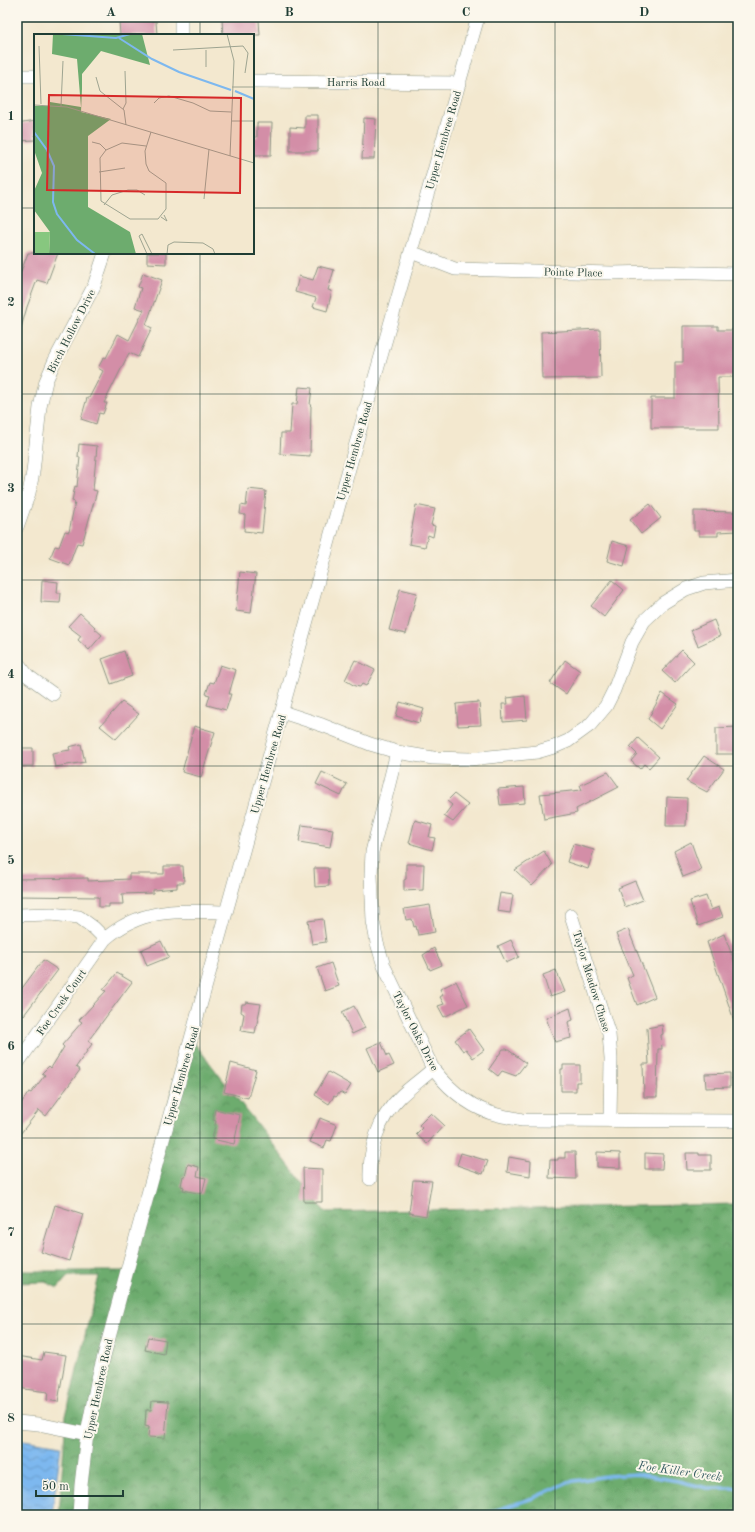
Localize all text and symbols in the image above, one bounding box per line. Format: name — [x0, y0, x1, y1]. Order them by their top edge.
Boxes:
text: A — [106, 6, 116, 19]
text: B — [284, 6, 294, 19]
text: C — [462, 6, 470, 19]
text: D — [639, 6, 649, 19]
inset map — [34, 34, 254, 254]
street label: Harris Road — [327, 78, 385, 89]
street label: Upper Hembree Road — [425, 89, 464, 191]
text: 1 — [7, 110, 15, 123]
street label: Pointe Place — [543, 267, 603, 280]
street label: Birch Hollow Drive — [46, 288, 98, 375]
text: 2 — [7, 296, 15, 309]
street label: Upper Hembree Road — [336, 400, 375, 502]
text: 3 — [7, 482, 15, 495]
text: 4 — [7, 668, 15, 681]
street label: Upper Hembree Road — [250, 713, 289, 815]
text: 5 — [7, 854, 15, 867]
street label: Taylor Meadow Chase — [570, 929, 611, 1033]
street label: Foe Creek Court — [35, 968, 89, 1038]
street label: Taylor Oaks Drive — [390, 990, 439, 1073]
street label: Upper Hembree Road — [163, 1025, 202, 1127]
text: 6 — [7, 1040, 15, 1053]
text: 7 — [7, 1226, 15, 1239]
street label: Upper Hembree Road — [83, 1338, 116, 1441]
text: 8 — [7, 1412, 15, 1425]
water label: Foe Killer Creek — [636, 1460, 723, 1484]
scale bar — [36, 1472, 123, 1498]
text: 50 m — [42, 1480, 69, 1493]

